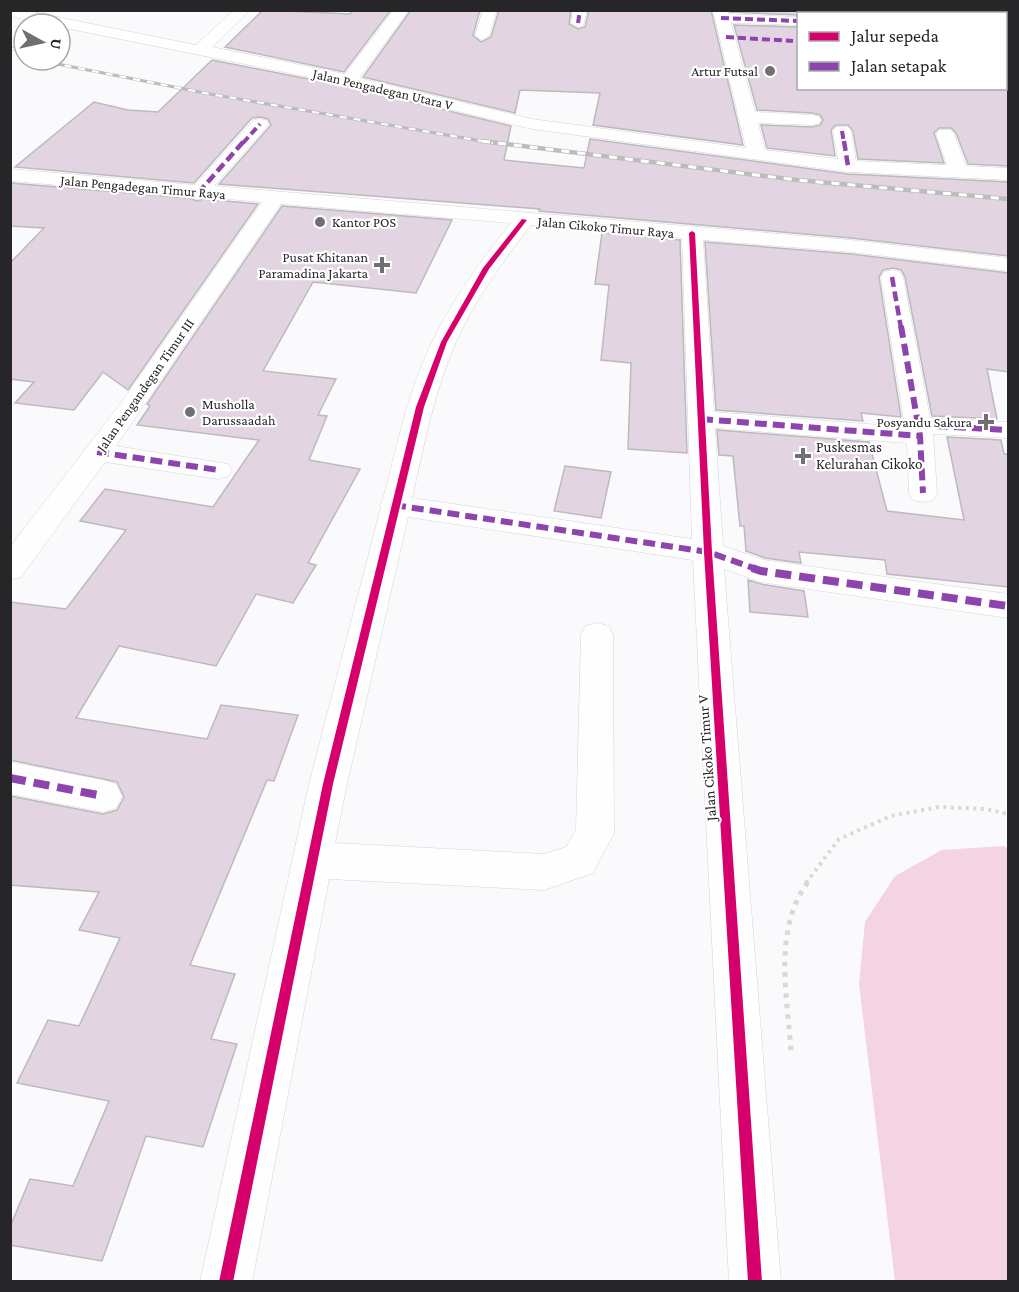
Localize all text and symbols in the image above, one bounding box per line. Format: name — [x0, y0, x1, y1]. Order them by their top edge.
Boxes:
north arrow — [12, 12, 72, 72]
legend — [797, 12, 1007, 90]
text: Jalur sepeda — [849, 26, 939, 46]
text: U — [47, 37, 66, 51]
text: Jalan setapak — [849, 56, 947, 76]
place label: Artur Futsal — [691, 63, 758, 79]
marker: Artur Futsal — [763, 64, 777, 78]
street label: Jalan Pengadegan Utara V — [309, 65, 455, 113]
street label: Jalan Pengadegan Timur Raya — [58, 172, 227, 202]
street label: Jalan Cikoko Timur Raya — [535, 213, 675, 241]
place label: Kantor POS — [332, 214, 396, 230]
marker: Kantor POS — [313, 215, 327, 229]
place label: Pusat Khitanan Paramadina Jakarta — [258, 249, 369, 281]
marker: Pusat Khitanan Paramadina Jakarta — [373, 256, 391, 274]
street label: Jalan Pengandegan Timur III — [92, 315, 197, 456]
place label: Musholla Darussaadah — [202, 396, 276, 428]
marker: Musholla Darussaadah — [183, 405, 197, 419]
marker: Posyandu Sakura — [977, 413, 995, 431]
place label: Posyandu Sakura — [877, 414, 973, 430]
place label: Puskesmas Kelurahan Cikoko — [816, 439, 923, 472]
marker: Puskesmas Kelurahan Cikoko — [794, 447, 812, 465]
street label: Jalan Cikoko Timur V — [695, 694, 721, 824]

